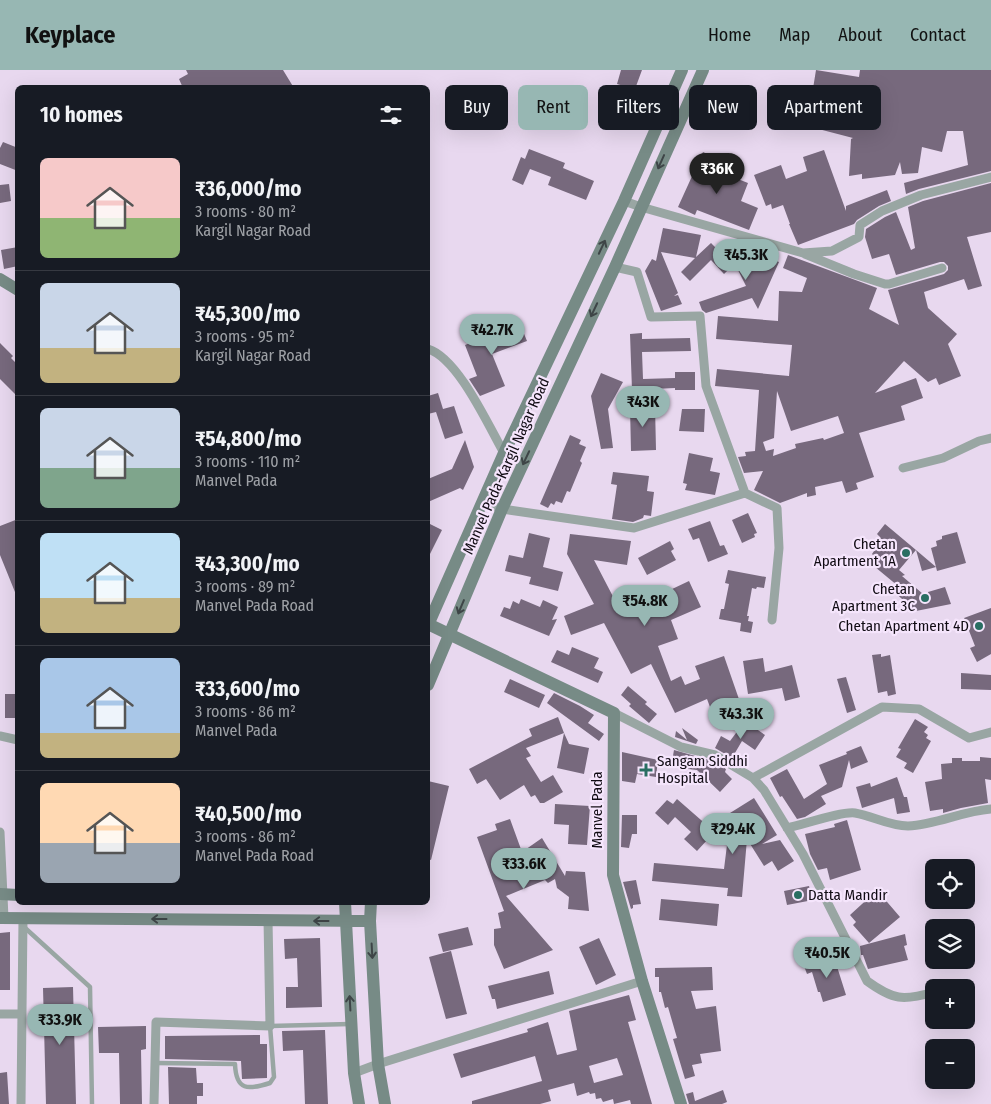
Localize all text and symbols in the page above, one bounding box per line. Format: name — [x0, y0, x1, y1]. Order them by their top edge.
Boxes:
text: Keyplace — [25, 21, 115, 49]
text: Home — [708, 24, 751, 46]
text: Map — [779, 24, 810, 46]
text: About — [838, 24, 882, 46]
text: Contact — [910, 24, 966, 46]
chip: Buy — [445, 85, 508, 130]
chip: Rent — [518, 85, 588, 130]
chip: Filters — [598, 85, 679, 130]
chip: New — [689, 85, 757, 130]
chip: Apartment — [767, 85, 881, 130]
icon: filters — [377, 101, 405, 129]
text: 10 homes — [40, 102, 123, 128]
pin: ₹36K — [687, 152, 747, 195]
one-way arrow — [656, 154, 666, 169]
text: ₹36K — [700, 159, 734, 178]
text: ₹36,000/mo — [195, 176, 301, 202]
icon: home — [80, 178, 140, 238]
text: 3 rooms · 80 m² — [195, 202, 296, 221]
text: Kargil Nagar Road — [195, 221, 311, 240]
pin: ₹45.3K — [705, 238, 787, 281]
one-way arrow — [598, 240, 607, 255]
text: ₹45.3K — [724, 245, 768, 264]
text: ₹45,300/mo — [195, 301, 300, 327]
one-way arrow — [589, 302, 599, 317]
icon: home — [80, 303, 140, 363]
pin: ₹42.7K — [451, 314, 533, 356]
text: ₹42.7K — [471, 320, 513, 339]
text: 3 rooms · 95 m² — [195, 327, 295, 346]
text: Kargil Nagar Road — [195, 346, 311, 365]
street label: Manvel Pada-Kargil Nagar Road — [459, 375, 553, 557]
pin: ₹43K — [613, 386, 673, 428]
text: ₹43K — [627, 392, 659, 411]
text: ₹54,800/mo — [195, 426, 302, 452]
icon: home — [80, 428, 140, 488]
one-way arrow — [521, 450, 530, 465]
text: 3 rooms · 110 m² — [195, 452, 300, 471]
text: Manvel Pada — [195, 471, 277, 490]
place label: Chetan Apartment 1A — [814, 535, 896, 570]
marker: Chetan Apartment 1A — [900, 547, 912, 559]
text: ₹43,300/mo — [195, 551, 300, 577]
icon: home — [80, 553, 140, 613]
text: 3 rooms · 89 m² — [195, 577, 295, 596]
place label: Chetan Apartment 3C — [832, 580, 915, 615]
pin: ₹54.8K — [604, 584, 686, 627]
text: ₹54.8K — [622, 591, 668, 610]
marker: Chetan Apartment 3C — [919, 592, 931, 604]
text: Manvel Pada Road — [195, 596, 314, 615]
one-way arrow — [456, 599, 465, 614]
place label: Chetan Apartment 4D — [838, 617, 969, 635]
marker: Chetan Apartment 4D — [973, 620, 985, 632]
text: ₹33,600/mo — [195, 676, 300, 702]
icon: home — [80, 678, 140, 738]
pin: ₹43.3K — [700, 698, 782, 740]
text: 3 rooms · 86 m² — [195, 702, 296, 721]
text: ₹43.3K — [719, 704, 763, 723]
text: Manvel Pada — [195, 721, 277, 740]
place label: Sangam Siddhi Hospital — [657, 752, 748, 787]
marker: Sangam Siddhi Hospital — [639, 763, 653, 777]
street label: Manvel Pada — [588, 771, 606, 849]
text: ₹40,500/mo — [195, 801, 302, 827]
icon: home — [80, 803, 140, 863]
pin: ₹29.4K — [692, 812, 774, 855]
text: ₹29.4K — [711, 819, 755, 838]
text: 3 rooms · 86 m² — [195, 827, 296, 846]
text: Manvel Pada Road — [195, 846, 314, 865]
pin: ₹33.6K — [483, 848, 565, 890]
text: ₹33.6K — [502, 854, 546, 873]
map controls — [925, 859, 975, 1089]
button: locate — [925, 859, 975, 909]
place label: Datta Mandir — [808, 886, 888, 904]
marker: Datta Mandir — [792, 889, 804, 901]
one-way arrow — [151, 915, 167, 924]
one-way arrow — [314, 916, 330, 926]
button: layers — [925, 919, 975, 969]
pin: ₹40.5K — [786, 936, 868, 979]
one-way arrow — [367, 943, 376, 959]
text: ₹40.5K — [804, 943, 850, 962]
button: + — [925, 979, 975, 1029]
one-way arrow — [345, 996, 354, 1012]
pin: ₹33.9K — [19, 1004, 101, 1046]
text: ₹33.9K — [38, 1010, 82, 1029]
button: − — [925, 1039, 975, 1089]

